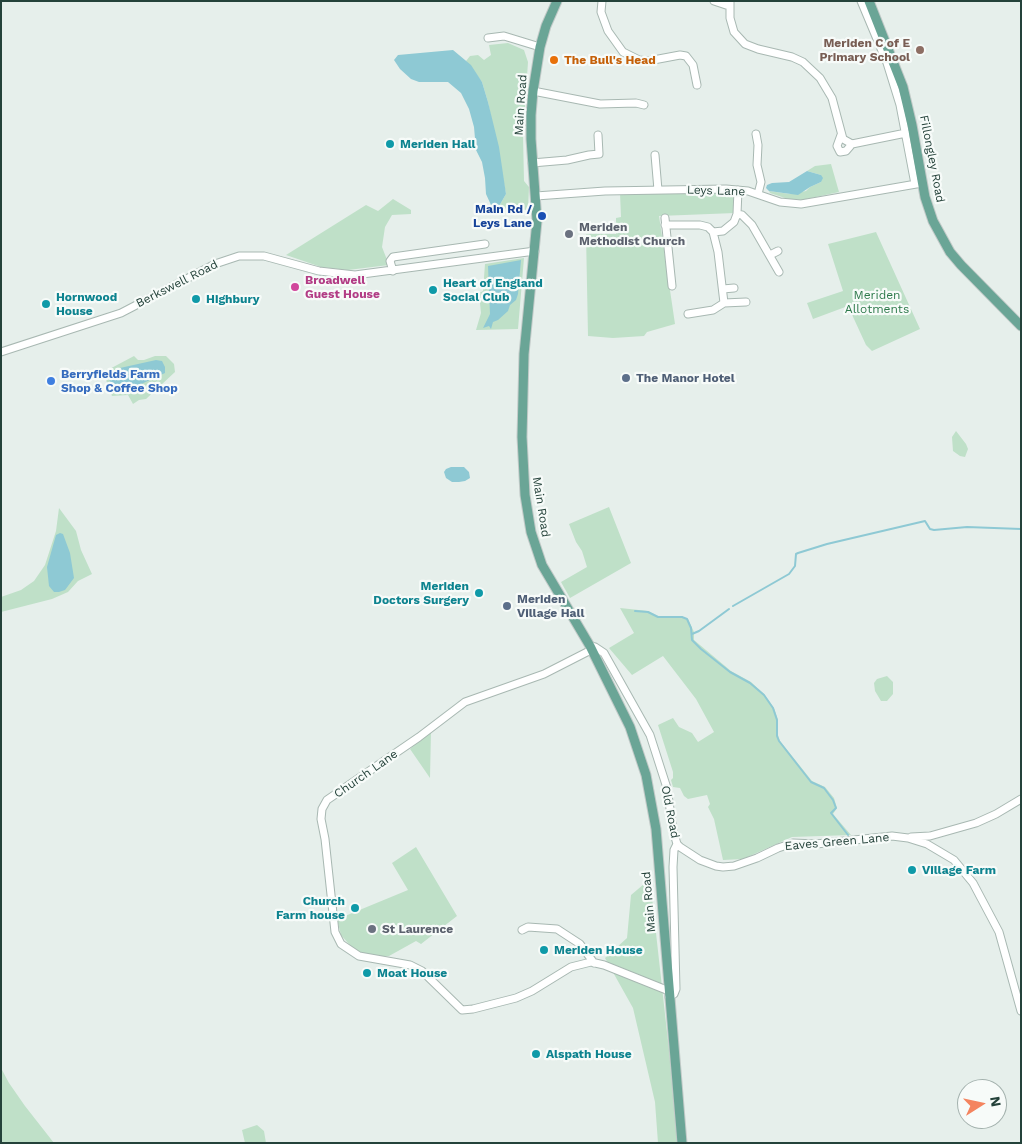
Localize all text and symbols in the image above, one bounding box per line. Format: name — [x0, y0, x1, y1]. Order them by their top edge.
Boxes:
place label: Meriden C of E Primary School — [819, 36, 910, 64]
marker: Meriden C of E Primary School — [914, 44, 926, 56]
place label: The Bull's Head — [564, 53, 656, 67]
marker: The Bull's Head — [548, 54, 560, 66]
street label: Main Road — [512, 74, 530, 136]
street label: Fillongley Road — [916, 114, 948, 204]
place label: Meriden Hall — [400, 137, 475, 151]
marker: Meriden Hall — [384, 138, 396, 150]
street label: Leys Lane — [687, 183, 745, 199]
place label: Main Rd / Leys Lane — [473, 202, 532, 230]
marker: Main Rd / Leys Lane — [536, 210, 548, 222]
place label: Meriden Methodist Church — [579, 220, 685, 248]
marker: Meriden Methodist Church — [563, 228, 575, 240]
street label: Berkswell Road — [134, 257, 220, 311]
place label: Broadwell Guest House — [305, 273, 380, 301]
place label: Heart of England Social Club — [443, 276, 543, 304]
marker: Broadwell Guest House — [289, 281, 301, 293]
marker: Heart of England Social Club — [427, 284, 439, 296]
park label: Meriden Allotments — [845, 288, 909, 316]
place label: Hornwood House — [56, 290, 117, 318]
place label: Highbury — [206, 292, 259, 306]
marker: Highbury — [190, 293, 202, 305]
marker: Hornwood House — [40, 298, 52, 310]
place label: Berryfields Farm Shop & Coffee Shop — [61, 367, 178, 395]
place label: The Manor Hotel — [636, 371, 735, 385]
marker: The Manor Hotel — [620, 372, 632, 384]
marker: Berryfields Farm Shop & Coffee Shop — [45, 375, 57, 387]
street label: Main Road — [529, 476, 553, 538]
place label: Meriden Doctors Surgery — [373, 579, 469, 607]
marker: Meriden Doctors Surgery — [473, 587, 485, 599]
place label: Meriden Village Hall — [517, 592, 584, 620]
marker: Meriden Village Hall — [501, 600, 513, 612]
street label: Church Lane — [331, 747, 401, 801]
street label: Old Road — [658, 784, 682, 840]
street label: Eaves Green Lane — [784, 830, 890, 854]
place label: Village Farm — [922, 863, 996, 877]
marker: Village Farm — [906, 864, 918, 876]
street label: Main Road — [639, 871, 659, 933]
place label: Church Farm house — [276, 894, 345, 922]
marker: Church Farm house — [349, 902, 361, 914]
place label: St Laurence — [382, 922, 453, 936]
marker: St Laurence — [366, 923, 378, 935]
place label: Meriden House — [554, 943, 643, 957]
marker: Meriden House — [538, 944, 550, 956]
place label: Moat House — [377, 966, 447, 980]
marker: Moat House — [361, 967, 373, 979]
place label: Alspath House — [546, 1047, 632, 1061]
marker: Alspath House — [530, 1048, 542, 1060]
north arrow — [957, 1079, 1007, 1129]
text: N — [987, 1095, 1005, 1108]

